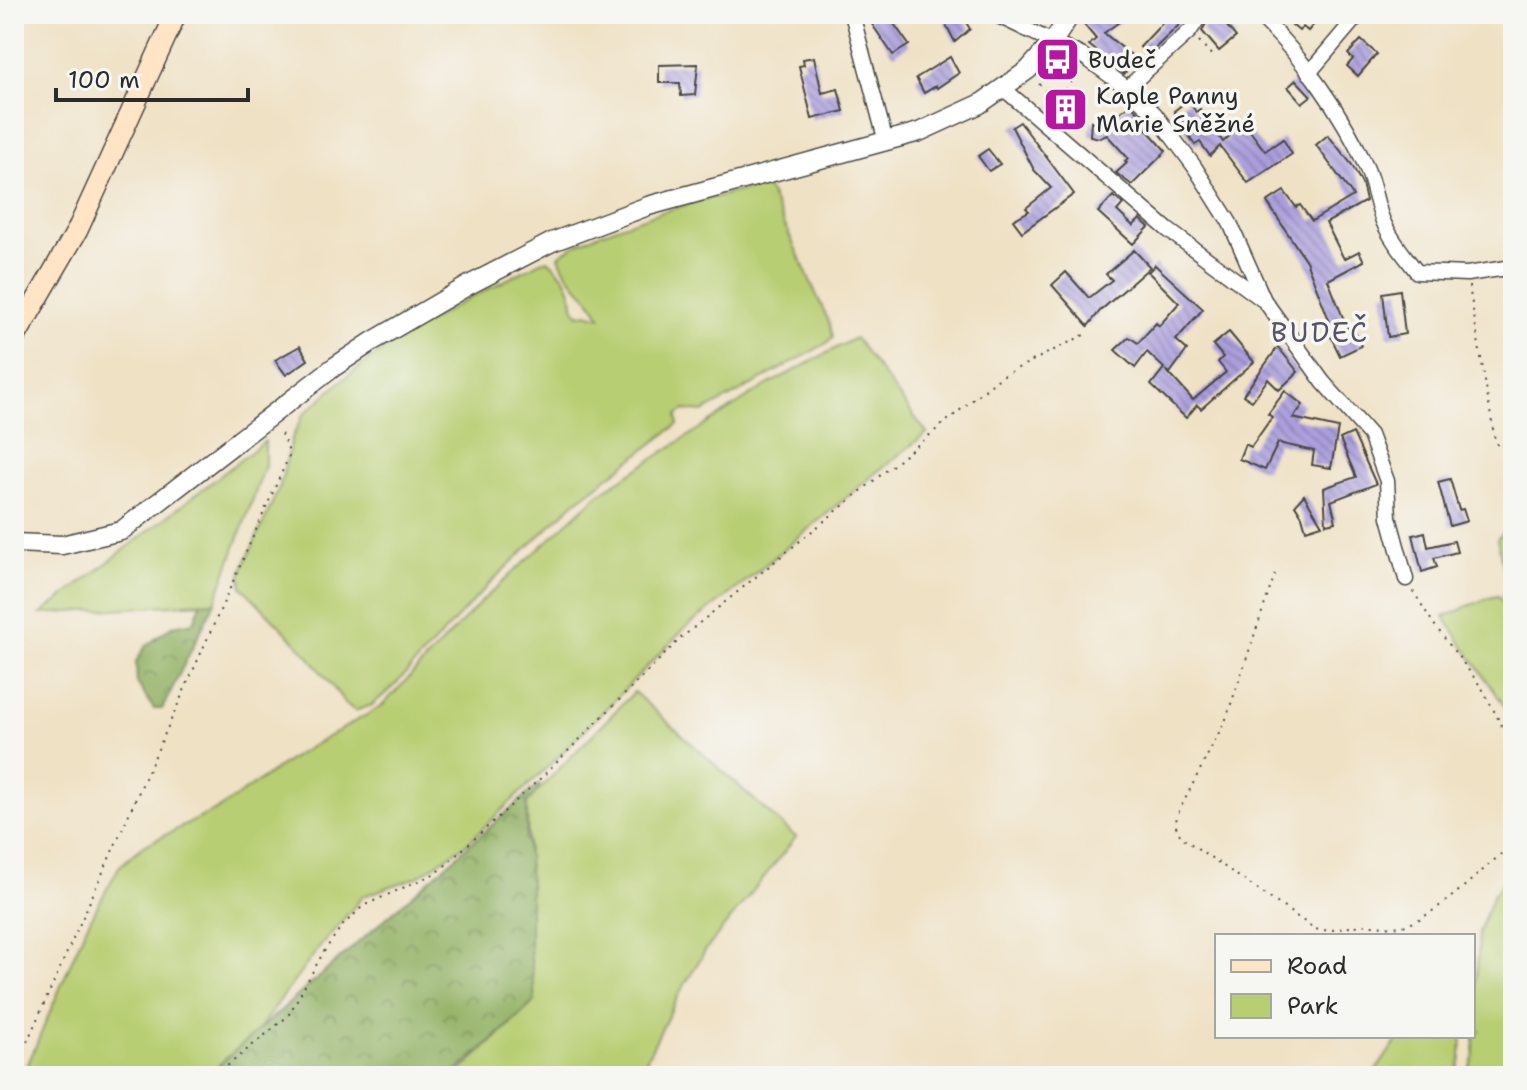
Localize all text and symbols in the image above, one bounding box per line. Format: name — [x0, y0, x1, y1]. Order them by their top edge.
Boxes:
bus stop icon: Budeč — [1033, 36, 1081, 84]
place label: Budeč — [1088, 44, 1156, 76]
scale bar — [56, 52, 248, 102]
text: 100 m — [68, 64, 140, 96]
place label: Kaple Panny Marie Sněžné — [1096, 80, 1255, 140]
building icon: Kaple Panny Marie Sněžné — [1041, 86, 1089, 134]
district label: BUDEČ — [1271, 313, 1369, 351]
legend — [1215, 934, 1475, 1038]
text: Road — [1287, 950, 1347, 982]
text: Park — [1287, 990, 1339, 1022]

